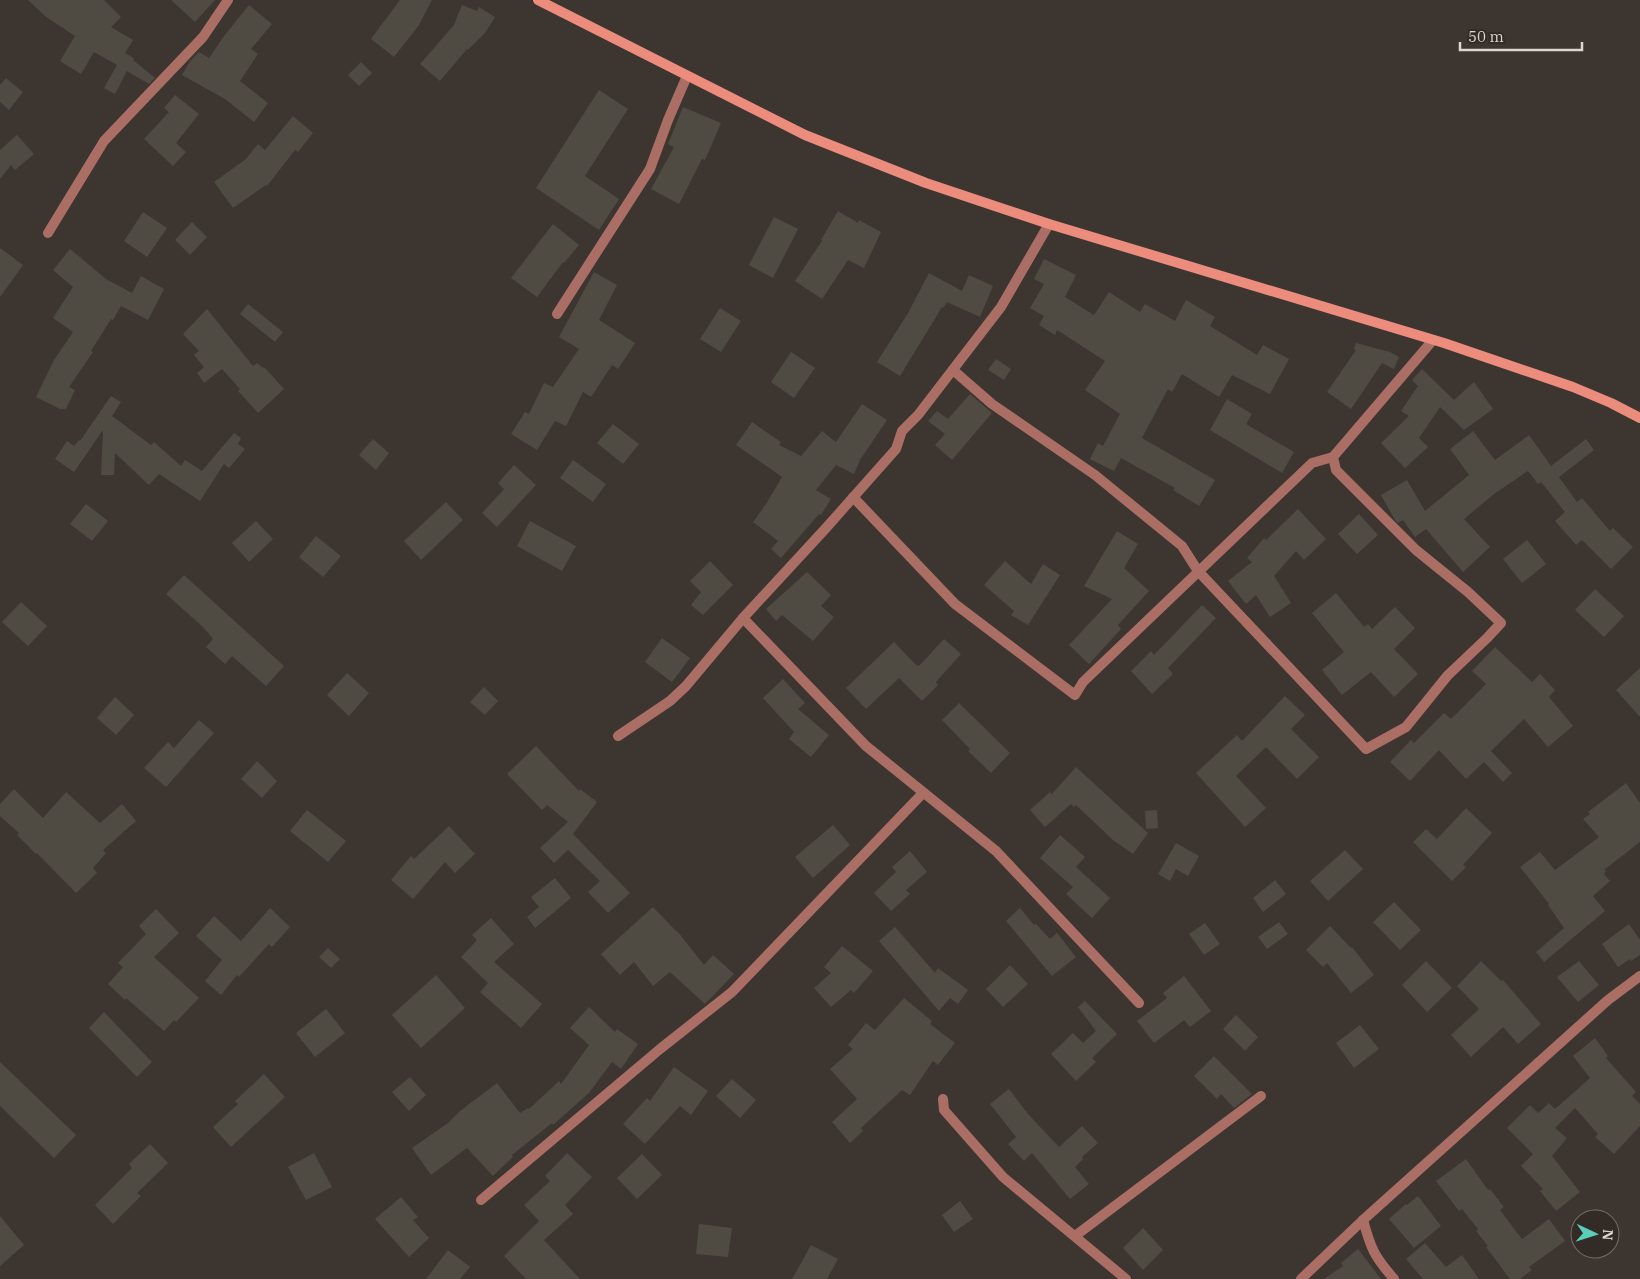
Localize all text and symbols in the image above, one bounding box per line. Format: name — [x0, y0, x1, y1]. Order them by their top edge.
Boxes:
scale bar — [1460, 20, 1582, 52]
text: 50 m — [1468, 27, 1504, 46]
north arrow — [1570, 1209, 1620, 1259]
text: N — [1599, 1229, 1617, 1241]

